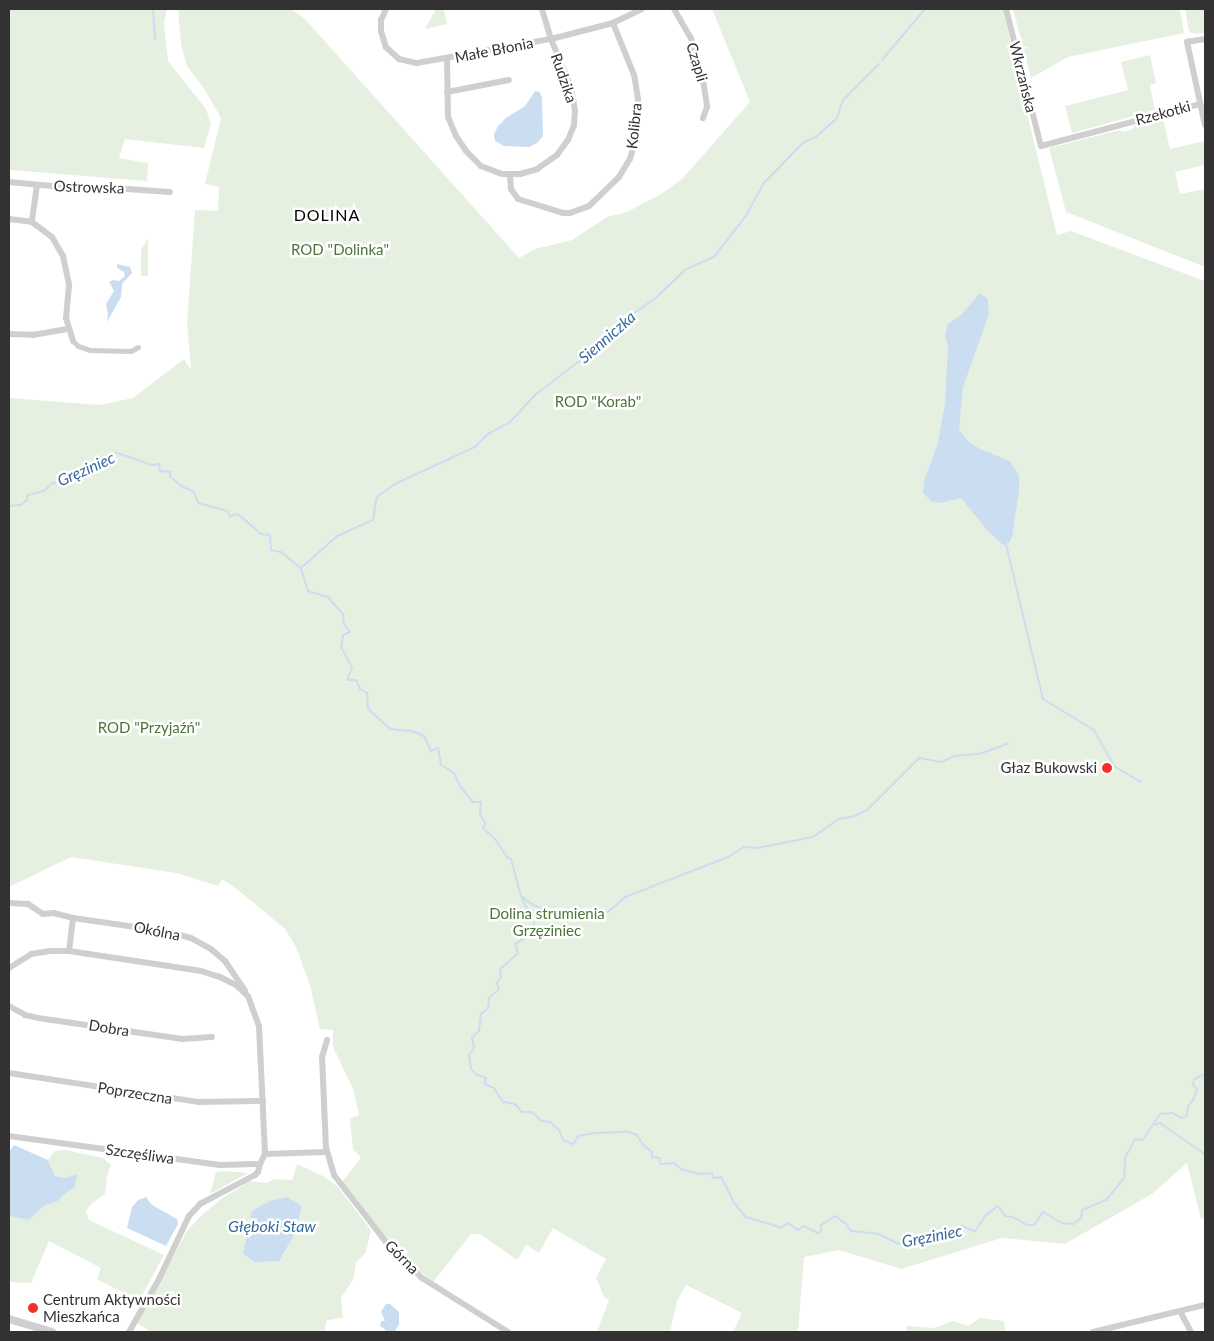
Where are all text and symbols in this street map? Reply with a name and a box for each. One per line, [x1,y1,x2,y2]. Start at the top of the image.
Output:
street label: Małe Błonia [453,34,535,66]
street label: Czapli [683,40,711,84]
street label: Wkrzańska [1005,40,1041,114]
street label: Rudzika [547,51,581,105]
street label: Rzekotki [1134,97,1192,129]
street label: Kolibra [623,102,645,150]
street label: Ostrowska [53,177,125,197]
district label: DOLINA [293,205,361,225]
park label: ROD "Dolinka" [291,241,389,259]
water label: Sienniczka [574,307,640,367]
park label: ROD "Korab" [555,393,641,411]
water label: Gręziniec [54,448,118,490]
park label: ROD "Przyjaźń" [98,719,200,737]
place label: Głaz Bukowski [1000,759,1097,777]
marker: Głaz Bukowski [1101,762,1113,774]
park label: Dolina strumienia Grzęziniec [489,904,605,939]
street label: Okólna [132,918,182,944]
street label: Dobra [87,1016,131,1040]
street label: Poprzeczna [96,1078,174,1108]
street label: Szczęśliwa [105,1140,175,1168]
water label: Głęboki Staw [228,1216,316,1236]
water label: Gręziniec [900,1221,964,1251]
street label: Górna [381,1236,423,1278]
place label: Centrum Aktywności Mieszkańca [43,1290,181,1325]
marker: Centrum Aktywności Mieszkańca [27,1302,39,1314]

